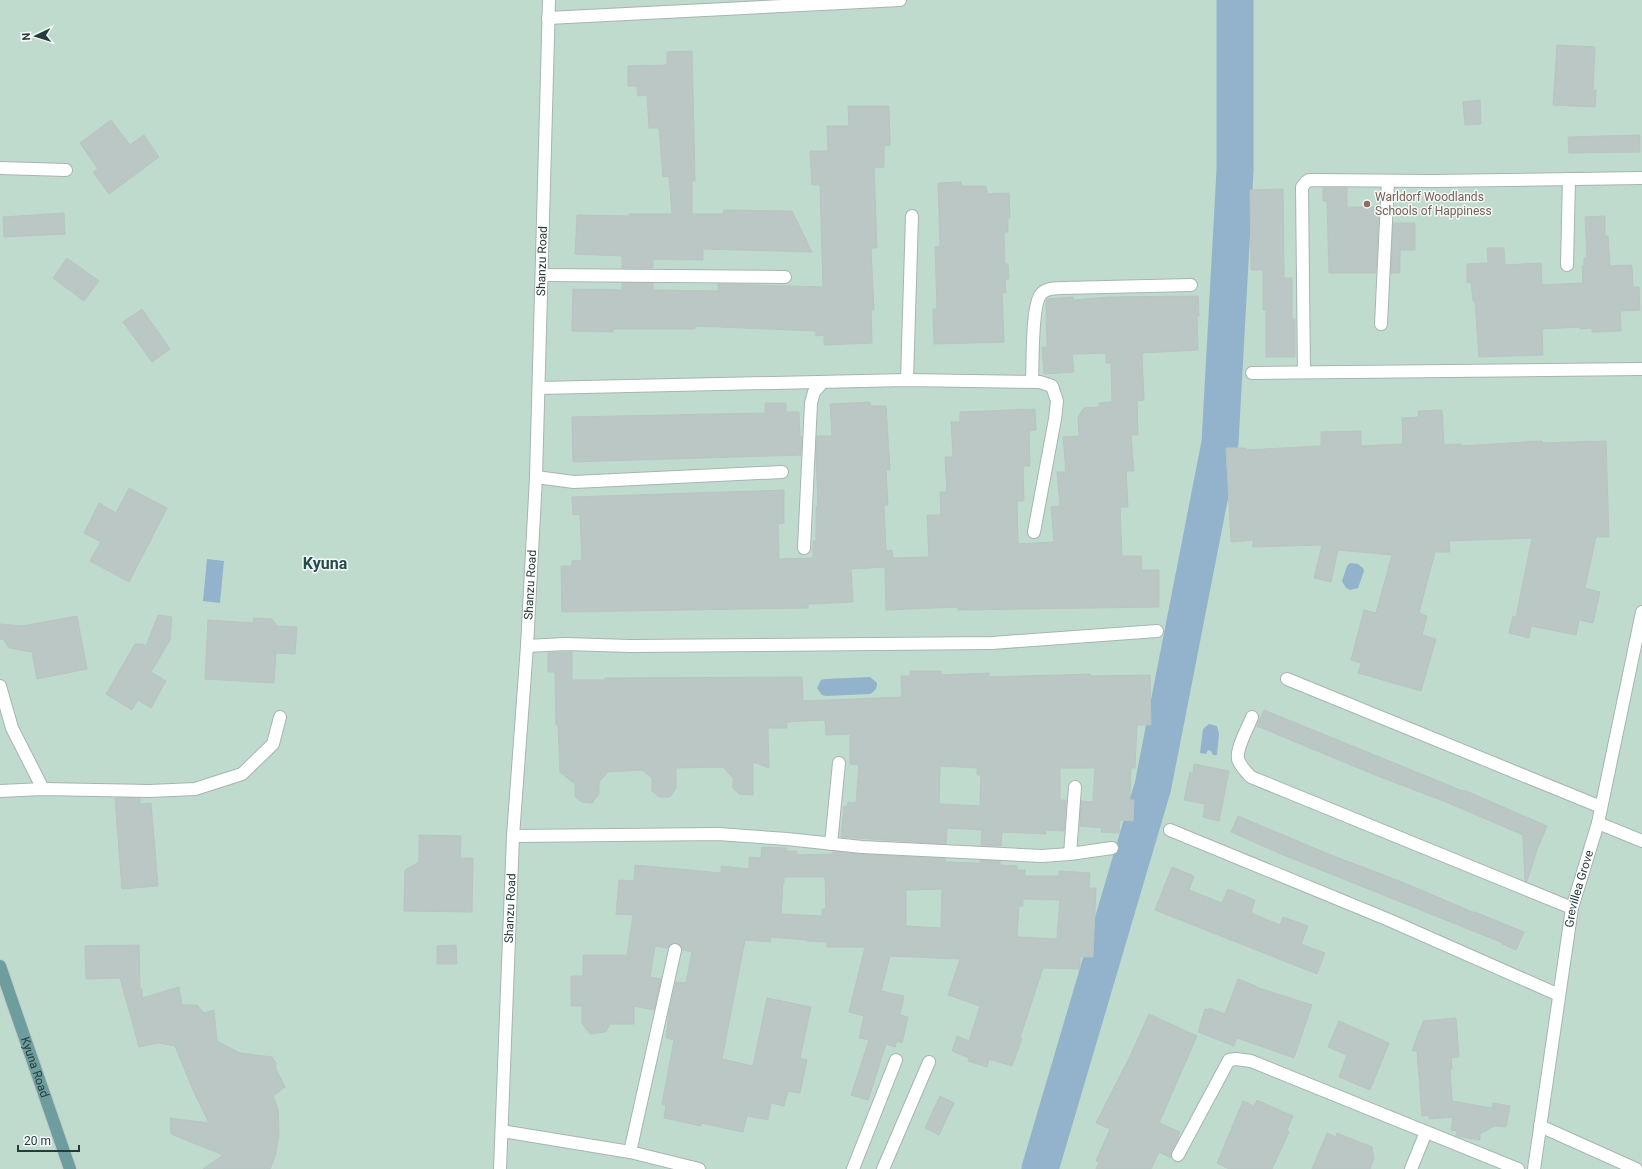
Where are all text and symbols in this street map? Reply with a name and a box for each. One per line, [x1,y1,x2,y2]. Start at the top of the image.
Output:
north arrow [16,16,56,56]
text: N [20,32,33,41]
place label: Warldorf Woodlands Schools of Happiness [1375,190,1492,218]
marker: Warldorf Woodlands Schools of Happiness [1362,199,1372,209]
street label: Shanzu Road [534,226,550,296]
street label: Shanzu Road [521,550,539,620]
district label: Kyuna [303,554,348,573]
street label: Grevillea Grove [1562,848,1596,929]
street label: Shanzu Road [502,873,519,943]
street label: Kyuna Road [18,1035,52,1099]
scale bar [18,1127,79,1153]
text: 20 m [24,1134,51,1148]

